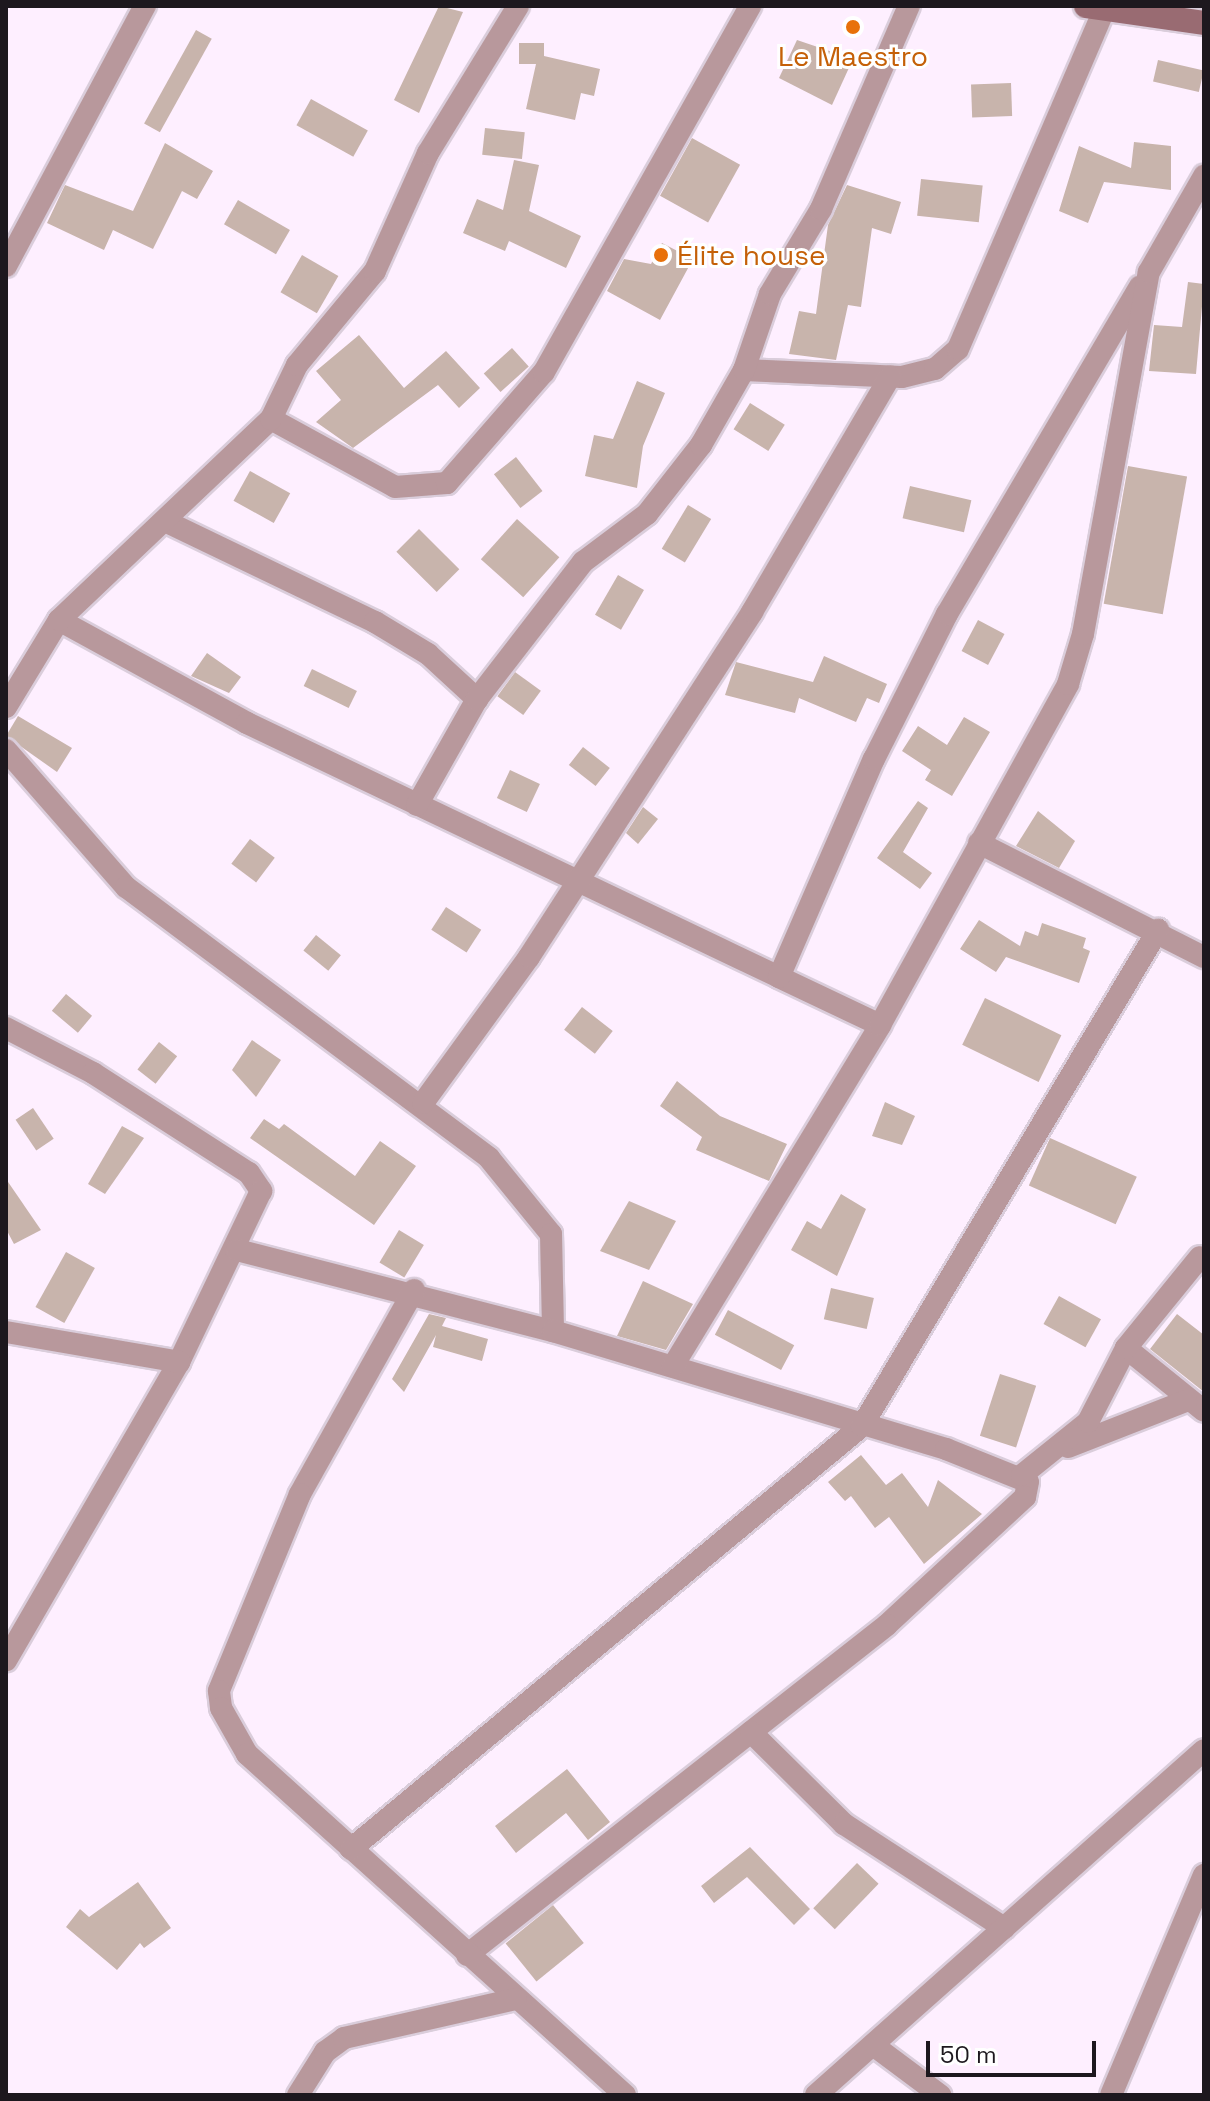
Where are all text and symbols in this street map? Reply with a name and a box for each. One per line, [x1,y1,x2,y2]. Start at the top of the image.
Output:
marker: Le Maestro [844,18,862,36]
place label: Le Maestro [778,39,928,73]
place label: Élite house [677,238,826,272]
marker: Élite house [652,246,670,264]
scale bar [930,2025,1100,2075]
text: 50 m [940,2039,997,2070]

